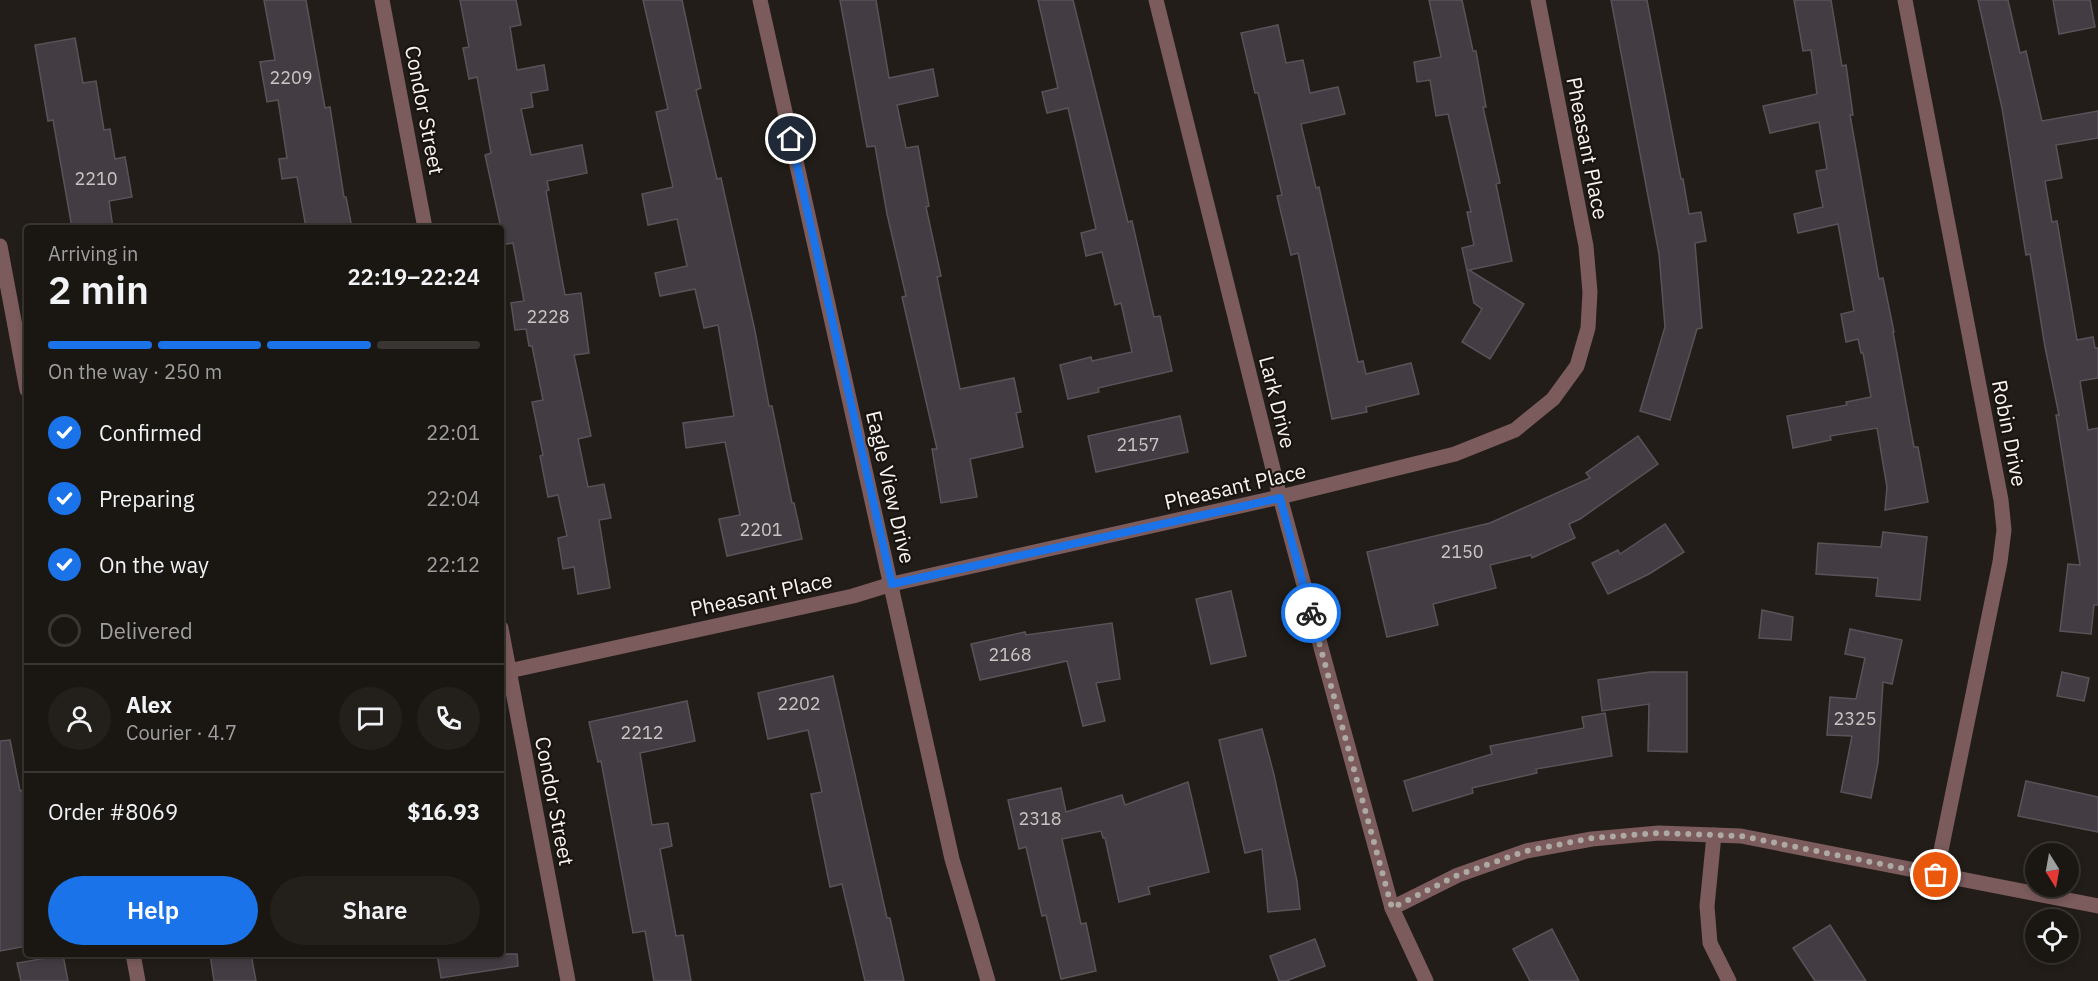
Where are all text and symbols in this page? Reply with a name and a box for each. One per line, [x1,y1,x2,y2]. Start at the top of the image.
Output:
street label: Condor Street [399,43,451,177]
house number: 2209 [269,66,313,89]
street label: Pheasant Place [1560,74,1616,222]
pin [765,113,816,164]
icon: home [774,122,807,155]
house number: 2210 [74,167,118,190]
text: Arriving in [48,240,138,267]
text: 22:19–22:24 [347,262,480,291]
text: 2 min [48,264,149,315]
house number: 2228 [526,305,570,328]
street label: Lark Drive [1253,353,1303,451]
text: On the way · 250 m [48,358,222,385]
street label: Robin Drive [1986,377,2034,489]
street label: Eagle View Drive [860,408,922,566]
icon: check [48,416,81,449]
text: Confirmed [99,418,202,447]
text: 22:01 [426,419,480,446]
house number: 2157 [1116,433,1160,456]
street label: Pheasant Place [1161,456,1309,516]
icon: check [48,482,81,515]
text: Preparing [99,484,194,513]
text: 22:04 [426,485,480,512]
house number: 2201 [739,518,783,541]
house number: 2150 [1440,540,1484,563]
icon: check [48,548,81,581]
text: On the way [99,550,209,579]
text: 22:12 [426,551,480,578]
street label: Pheasant Place [687,565,835,623]
courier [1281,583,1341,643]
icon: bike [1295,597,1328,630]
text: Delivered [99,616,193,645]
house number: 2168 [988,643,1032,666]
button: person [48,687,111,750]
button: chat [339,687,402,750]
button: phone [417,687,480,750]
text: Alex [126,690,172,719]
house number: 2202 [777,692,821,715]
house number: 2325 [1833,707,1877,730]
text: Courier · 4.7 [126,719,237,746]
house number: 2212 [620,721,664,744]
street label: Condor Street [529,734,581,868]
text: Order #8069 [48,797,178,826]
text: $16.93 [407,797,480,826]
house number: 2318 [1018,807,1062,830]
north arrow [2025,843,2079,897]
map controls [2025,843,2079,963]
pin [1910,849,1961,900]
icon: bag [1919,858,1952,891]
button: Help [48,876,258,945]
button: Share [270,876,480,945]
button: locate [2025,909,2079,963]

